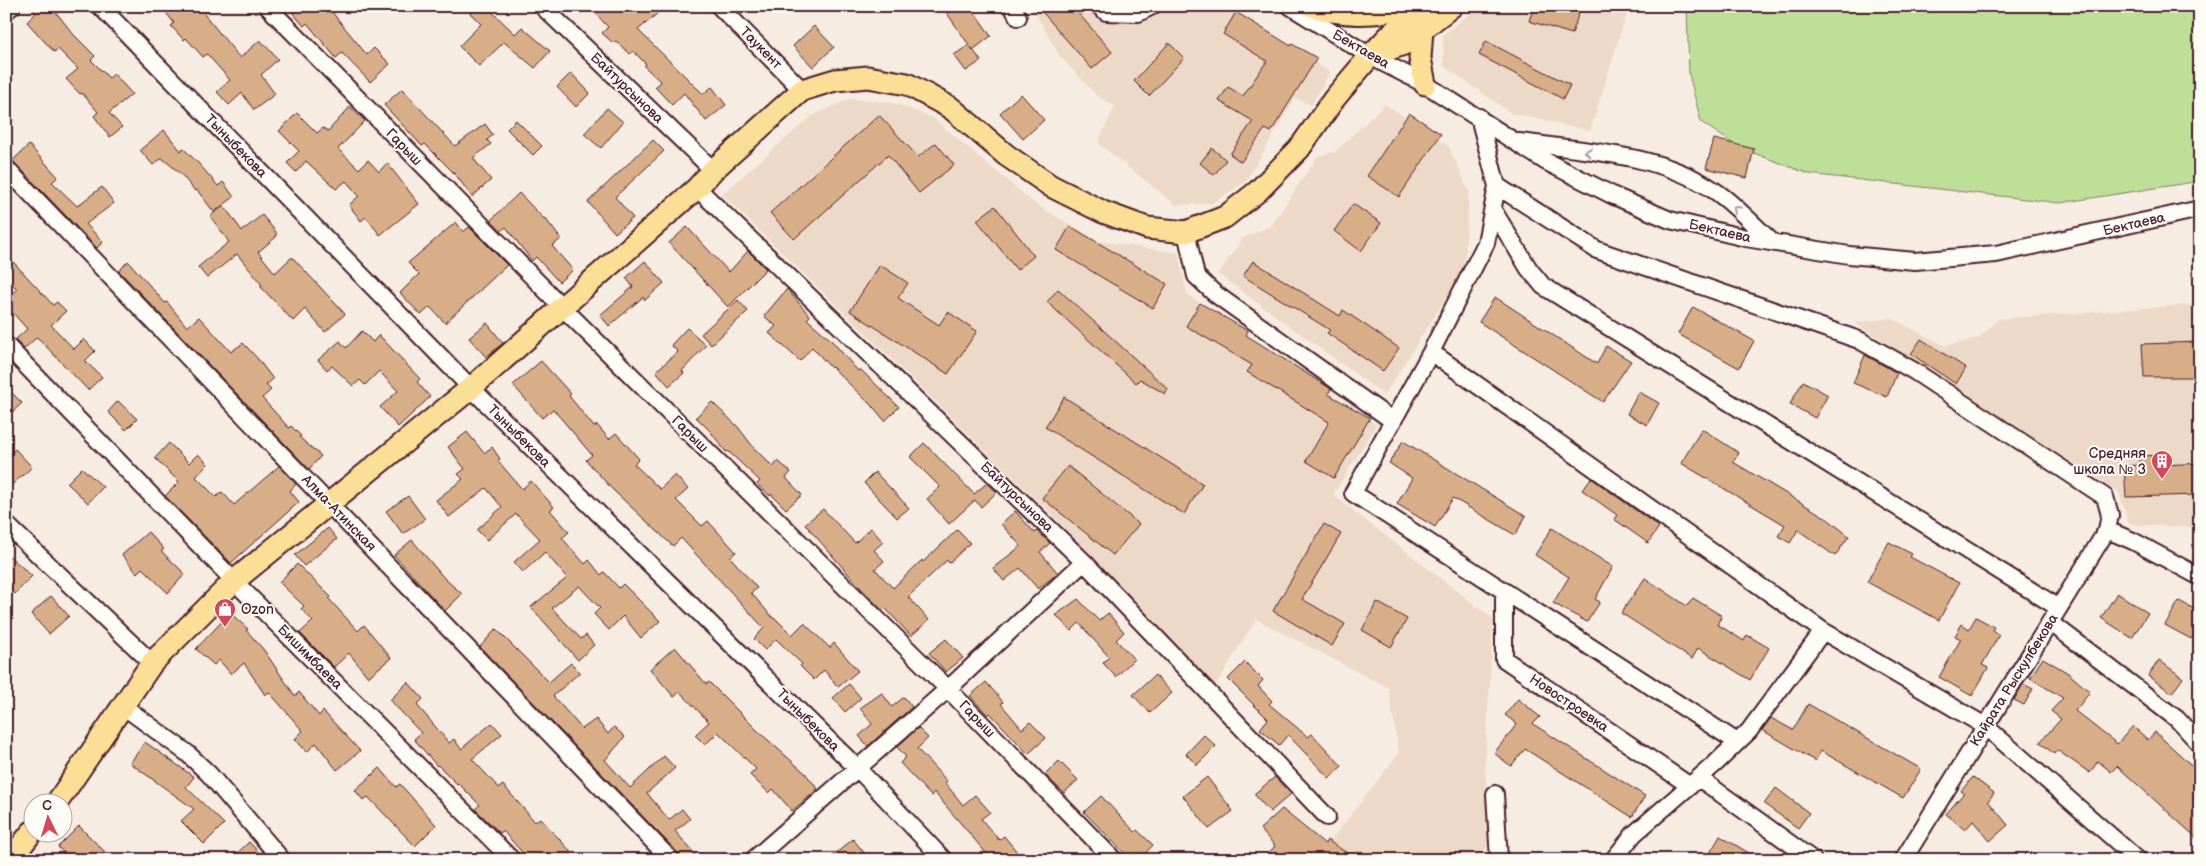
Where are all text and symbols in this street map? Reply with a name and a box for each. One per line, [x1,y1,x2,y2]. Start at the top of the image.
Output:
street label: Таукент [736,23,786,73]
street label: Бектаева [1330,26,1393,72]
street label: Байтурсынова [587,49,667,127]
street label: Тыныбекова [201,111,271,182]
street label: Гарыш [382,125,426,169]
one-way arrow [1583,147,1592,157]
one-way arrow [1732,206,1741,215]
street label: Бектаева [2101,208,2167,239]
street label: Бектаева [1687,216,1753,247]
street label: Тыныбекова [484,401,554,471]
street label: Гарыш [668,412,712,456]
place label: Средняя школа № 3 [2073,445,2146,478]
building icon: Средняя школа № 3 [2150,449,2174,480]
street label: Байтурсынова [977,458,1057,536]
street label: Алма-Атинская [297,470,380,555]
shop icon: Ozon [213,597,237,628]
place label: Ozon [241,601,274,618]
street label: Кайрата Рыскулбекова [1966,610,2062,749]
street label: Бишимбаева [274,621,346,693]
street label: Новостроевка [1526,670,1612,736]
street label: Тыныбекова [773,685,843,755]
street label: Гарыш [955,697,999,741]
north arrow [22,794,72,844]
text: С [41,797,53,814]

